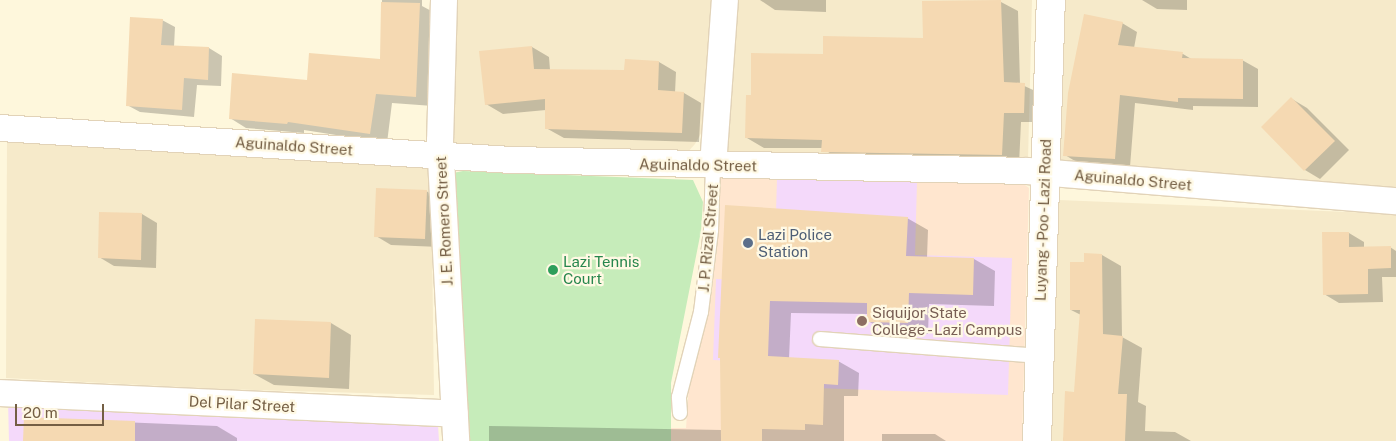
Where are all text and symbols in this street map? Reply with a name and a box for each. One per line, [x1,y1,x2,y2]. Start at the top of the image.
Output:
street label: Aguinaldo Street [234,133,354,159]
street label: Luyang - Poo - Lazi Road [1031,134,1055,306]
street label: Aguinaldo Street [639,155,757,175]
street label: J. E. Romero Street [432,156,456,286]
street label: Aguinaldo Street [1073,166,1193,194]
street label: J. P. Rizal Street [694,183,722,293]
place label: Lazi Police Station [758,225,832,260]
marker: Lazi Police Station [742,237,754,249]
place label: Lazi Tennis Court [563,252,639,287]
marker: Lazi Tennis Court [547,264,559,276]
place label: Siquijor State College - Lazi Campus [872,303,1026,338]
marker: Siquijor State College - Lazi Campus [856,315,868,327]
street label: Del Pilar Street [188,392,296,416]
scale bar [18,394,106,426]
text: 20 m [23,404,58,421]

